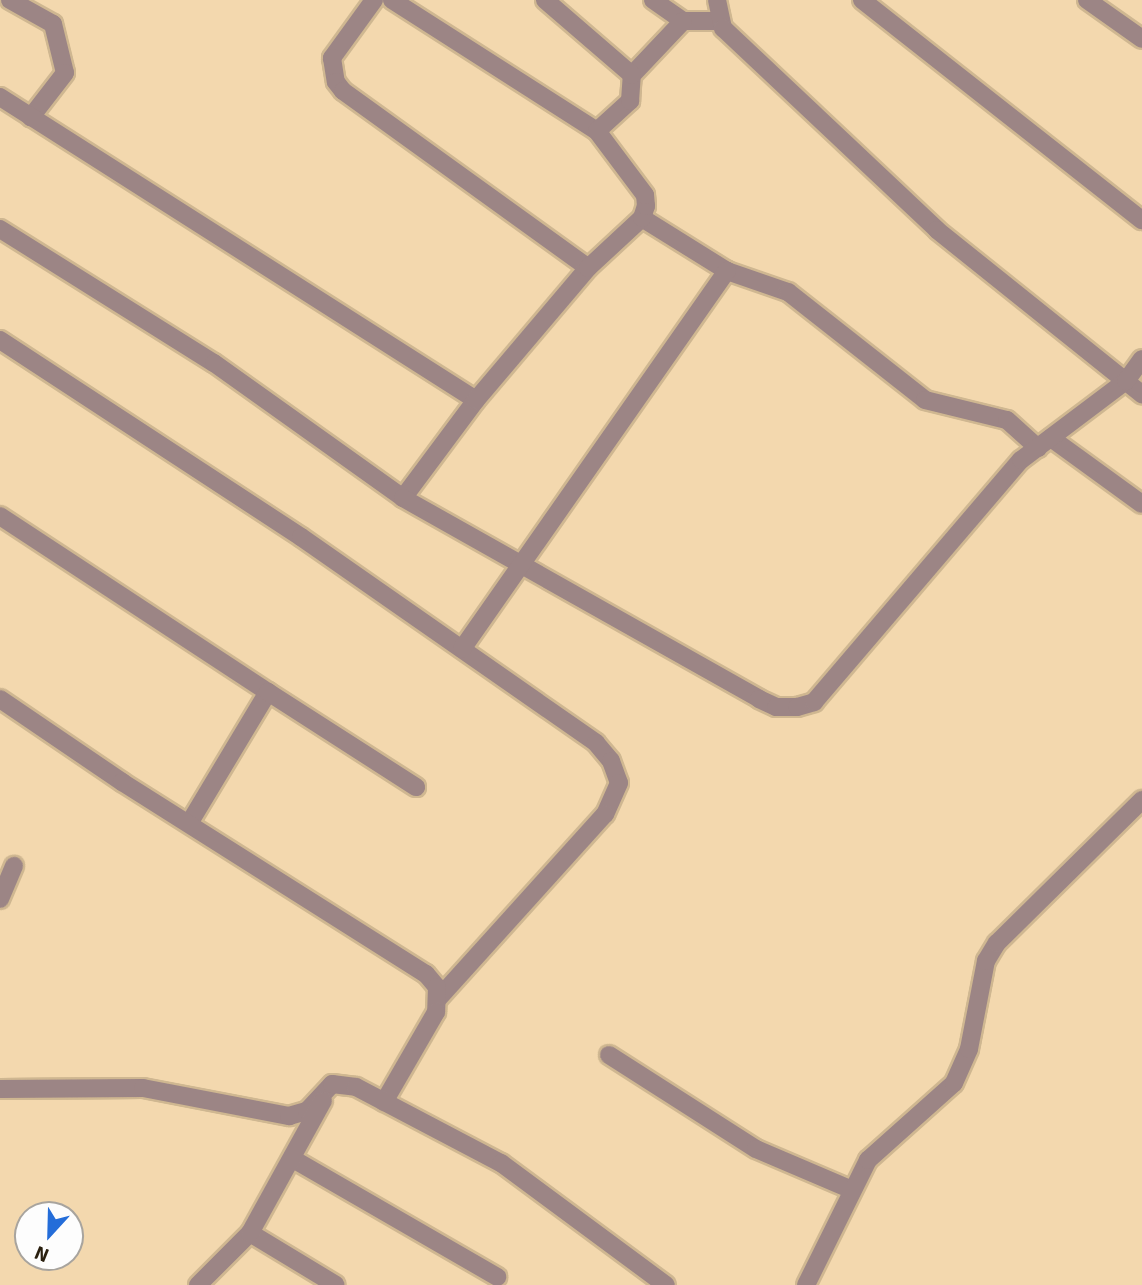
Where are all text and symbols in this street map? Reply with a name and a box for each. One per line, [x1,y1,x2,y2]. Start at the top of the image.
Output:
north arrow [14,1201,84,1271]
text: N [31,1240,53,1267]

